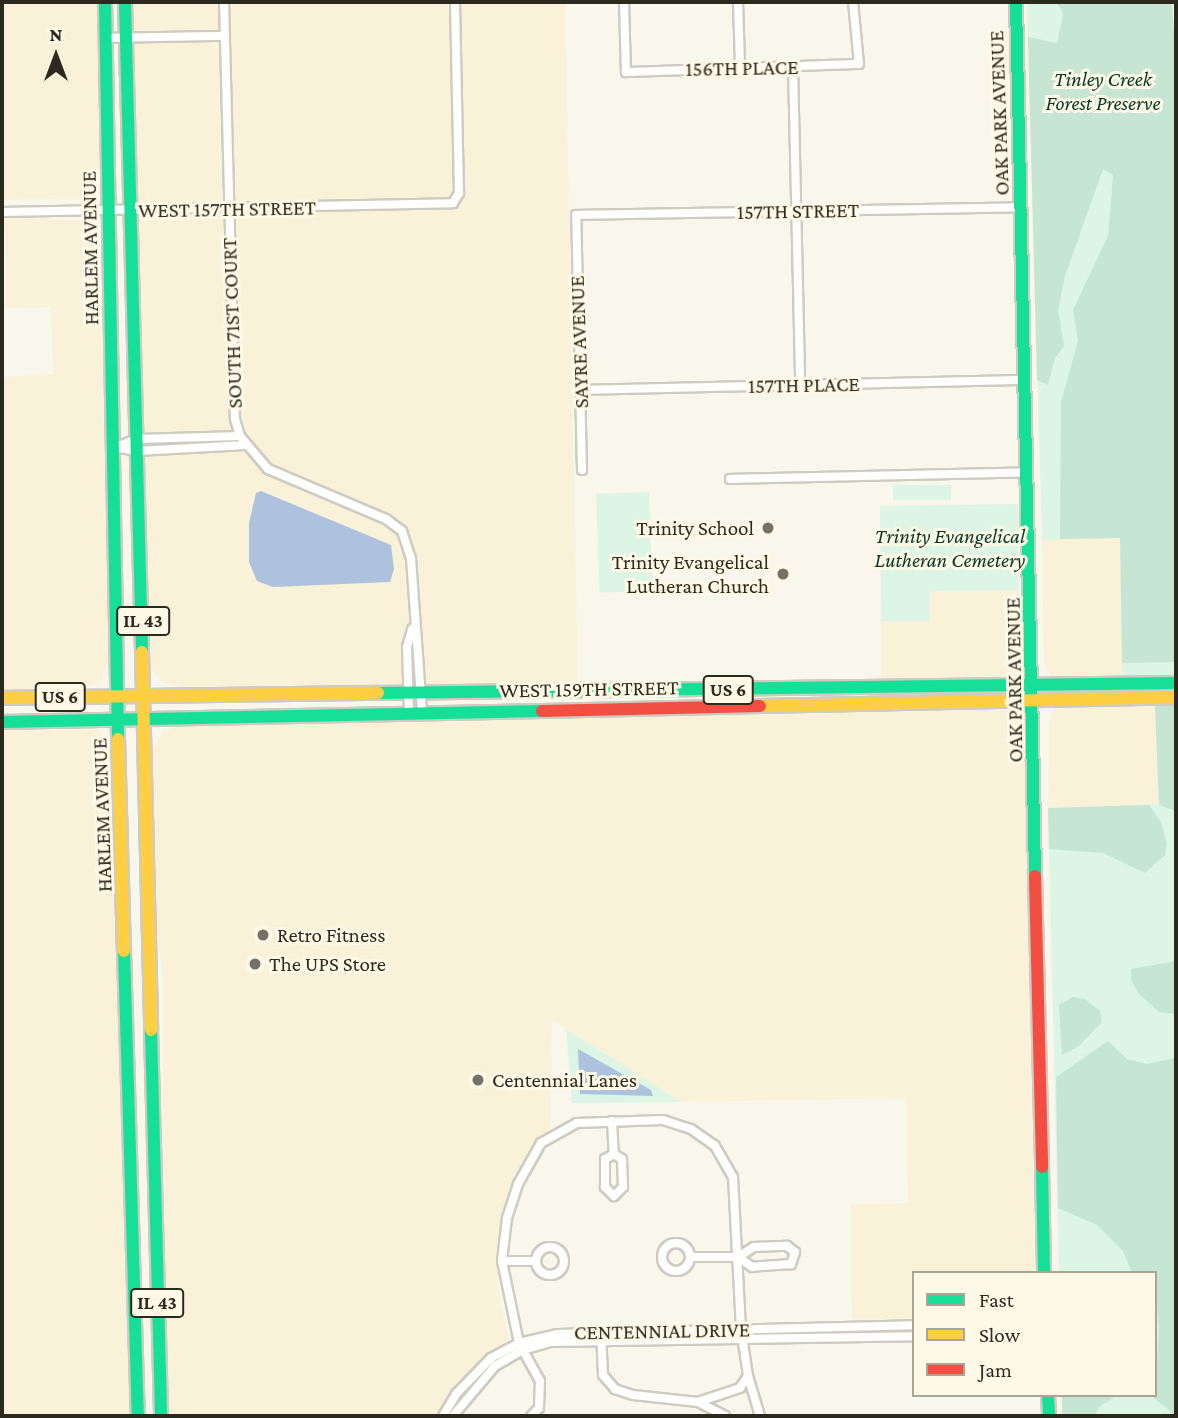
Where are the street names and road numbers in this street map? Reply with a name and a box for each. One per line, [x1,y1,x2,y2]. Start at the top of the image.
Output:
street label: OAK PARK AVENUE [984,30,1014,196]
street label: 156TH PLACE [685,54,799,82]
street label: HARLEM AVENUE [76,171,104,325]
street label: WEST 157TH STREET [138,195,316,223]
street label: 157TH STREET [737,197,859,225]
street label: SOUTH 71ST COURT [216,237,248,409]
street label: SAYRE AVENUE [564,275,594,409]
street label: 157TH PLACE [748,371,860,399]
street label: OAK PARK AVENUE [1000,597,1028,763]
road number: IL 43 [115,606,171,636]
road number: US 6 [702,674,754,706]
street label: WEST 159TH STREET [499,675,679,703]
road number: US 6 [34,682,86,712]
street label: HARLEM AVENUE [87,737,117,893]
road number: IL 43 [129,1288,185,1318]
street label: CENTENNIAL DRIVE [574,1317,750,1345]

